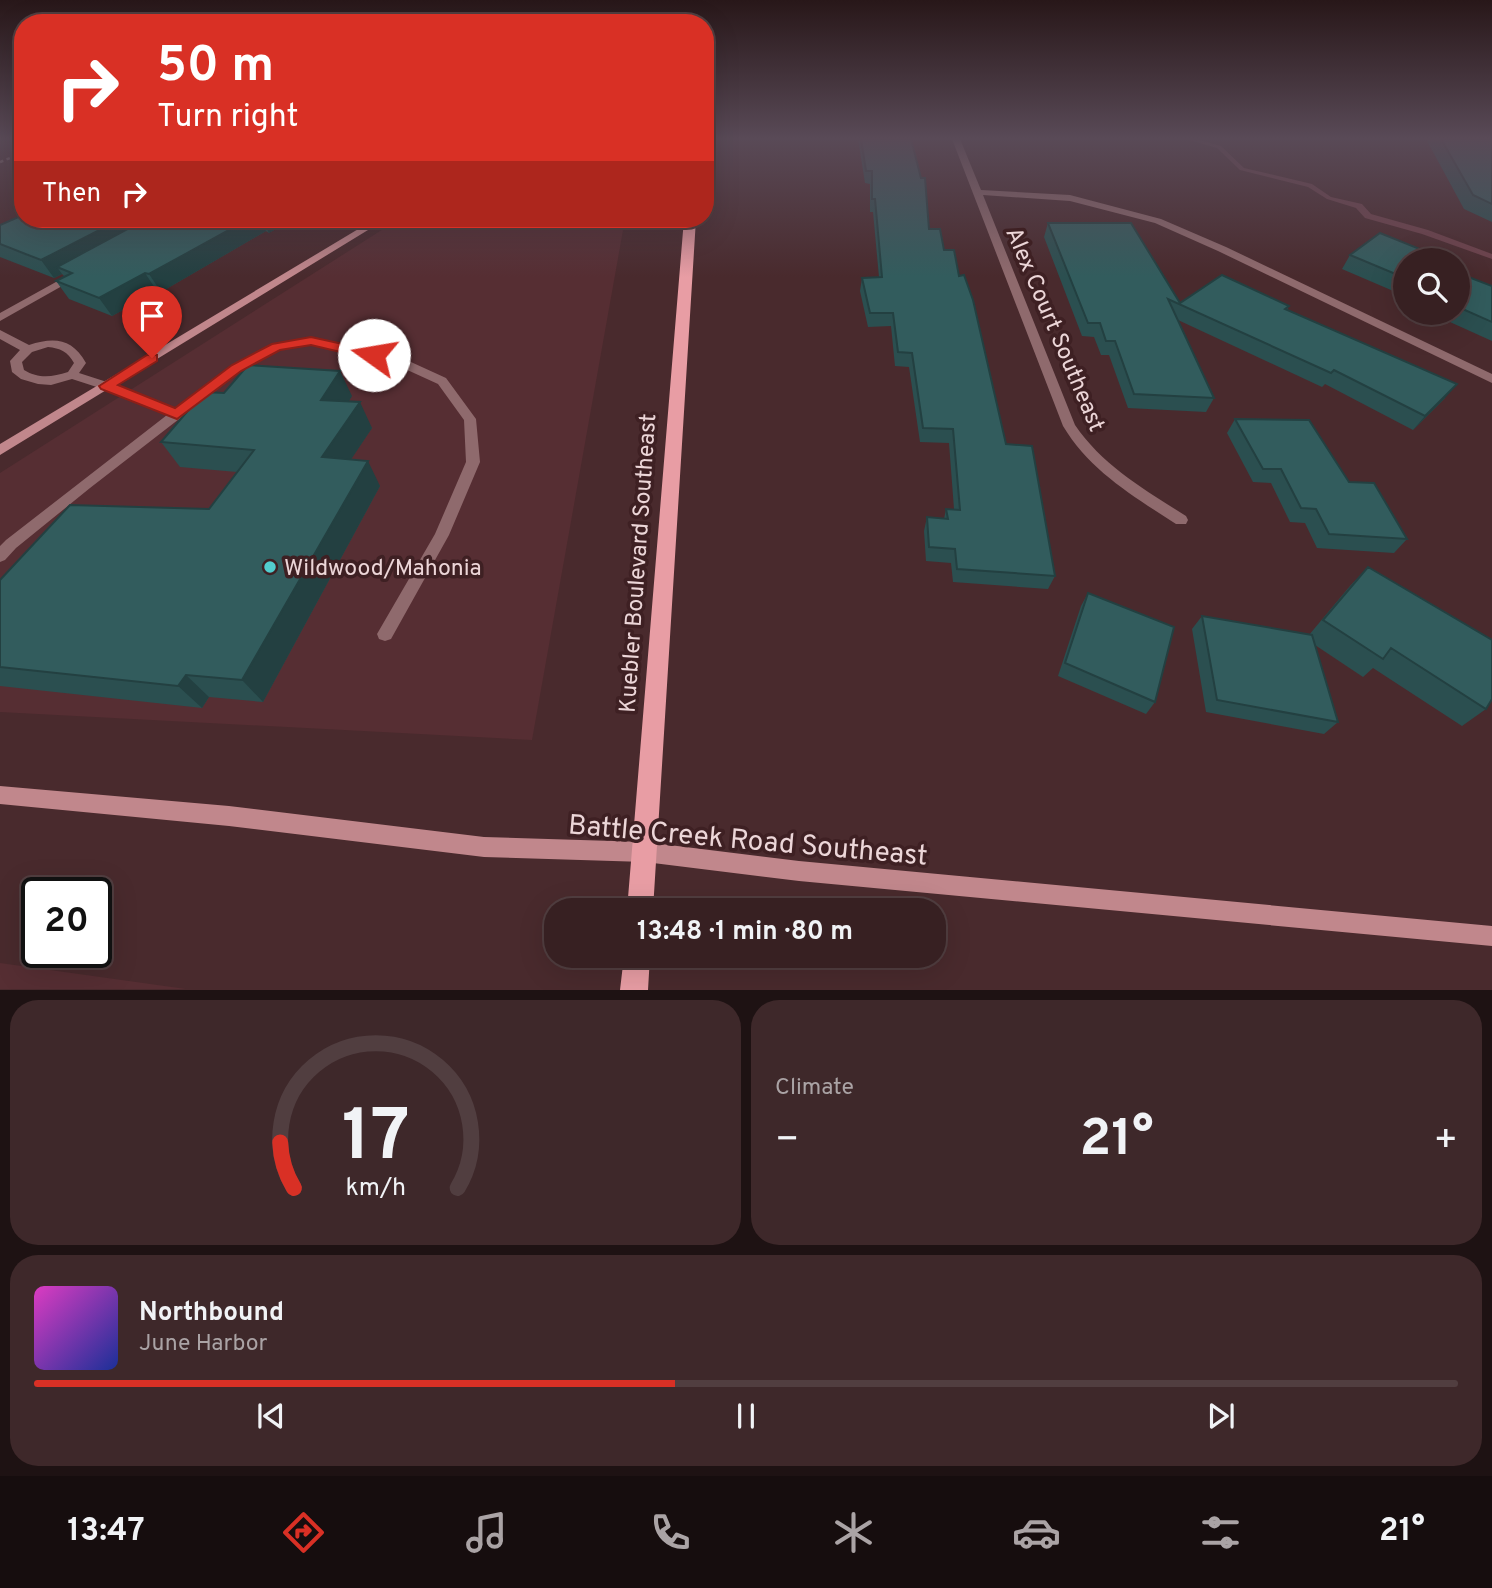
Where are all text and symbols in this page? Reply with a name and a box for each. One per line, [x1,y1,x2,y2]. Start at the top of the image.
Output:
text: 50 m [157,37,274,99]
icon: right [42,42,133,133]
text: Turn right [157,98,299,138]
icon: right [115,175,153,213]
text: Then [42,178,101,211]
street label: Alex Court Southeast [998,223,1110,437]
map controls [1393,248,1470,325]
button: search [1393,248,1470,325]
pin [122,286,182,358]
icon: arrive [133,297,171,335]
position arrow [337,318,411,392]
street label: Kuebler Boulevard Southeast [615,413,664,714]
place label: Wildwood/Mahonia [284,555,482,584]
marker: Wildwood/Mahonia [262,559,278,575]
street label: Battle Creek Road Southeast [566,808,929,876]
speed limit sign: 20 [21,877,112,968]
text: 13:48 · 1 min · 80 m [637,916,853,949]
text: Climate [775,1074,854,1103]
text: 17 [341,1095,410,1187]
text: 21° [1079,1108,1154,1174]
text: − [775,1117,800,1166]
text: + [1433,1117,1458,1166]
text: km/h [345,1173,406,1205]
text: Northbound [139,1297,284,1330]
text: June Harbor [139,1330,267,1359]
icon: previous [252,1397,290,1435]
icon: pause [727,1397,765,1435]
icon: next [1202,1397,1240,1435]
icon: directions [279,1508,328,1557]
icon: music [462,1508,511,1557]
icon: phone [646,1508,695,1557]
icon: climate [829,1508,878,1557]
icon: car [1012,1508,1061,1557]
icon: filters [1196,1508,1245,1557]
text: 13:47 [67,1512,145,1552]
text: 21° [1379,1512,1425,1552]

